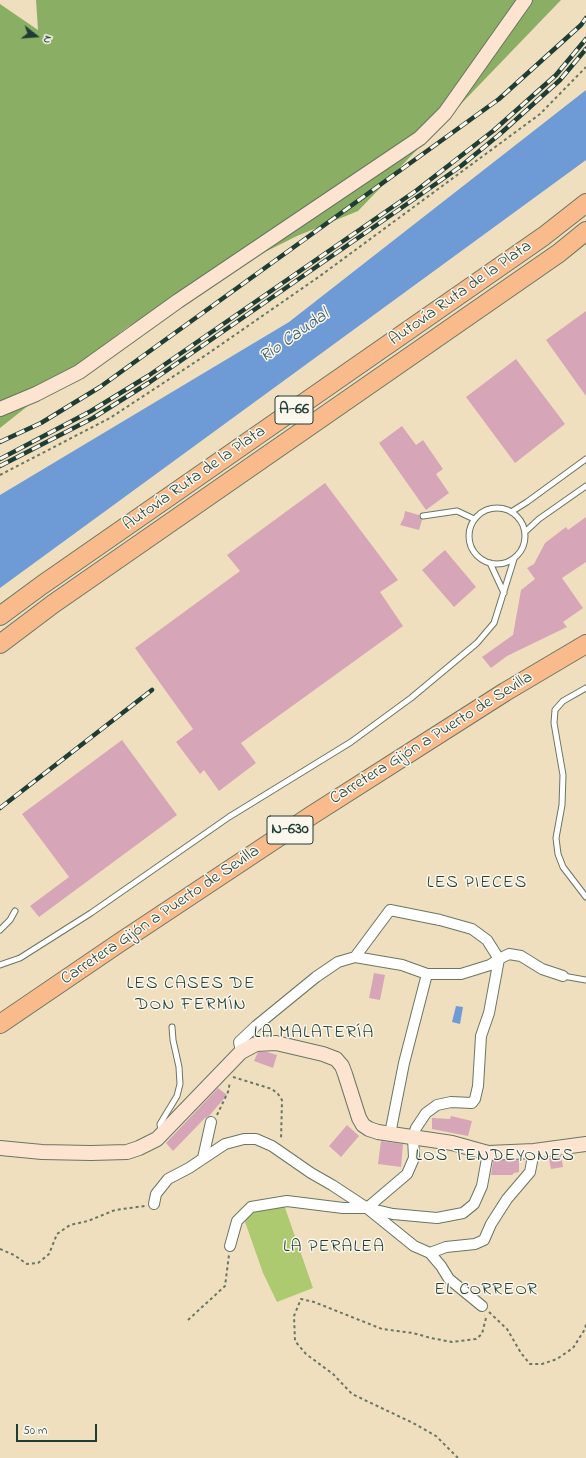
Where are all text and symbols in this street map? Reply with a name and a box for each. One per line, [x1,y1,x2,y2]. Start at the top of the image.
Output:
north arrow [16,16,56,56]
text: N [39,34,56,45]
street label: Autovía Ruta de la Plata [386,237,536,351]
water label: Río Caudal [256,305,334,369]
road number: A-66 [275,396,313,424]
street label: Autovía Ruta de la Plata [120,422,270,536]
street label: Carretera Gijón a Puerto de Sevilla [327,668,537,810]
road number: N-630 [267,816,313,844]
street label: Carretera Gijón a Puerto de Sevilla [58,842,264,990]
district label: LES PIECES [427,873,527,895]
district label: LES CASES DE DON FERMÍN [126,974,256,1016]
district label: LA MALATERÍA [254,1023,374,1045]
district label: LOS TENDEYONES [415,1146,575,1168]
district label: LA PERALEA [283,1237,385,1259]
district label: EL CORREOR [434,1280,538,1302]
scale bar [18,1416,99,1442]
text: 50 m [23,1422,47,1440]

